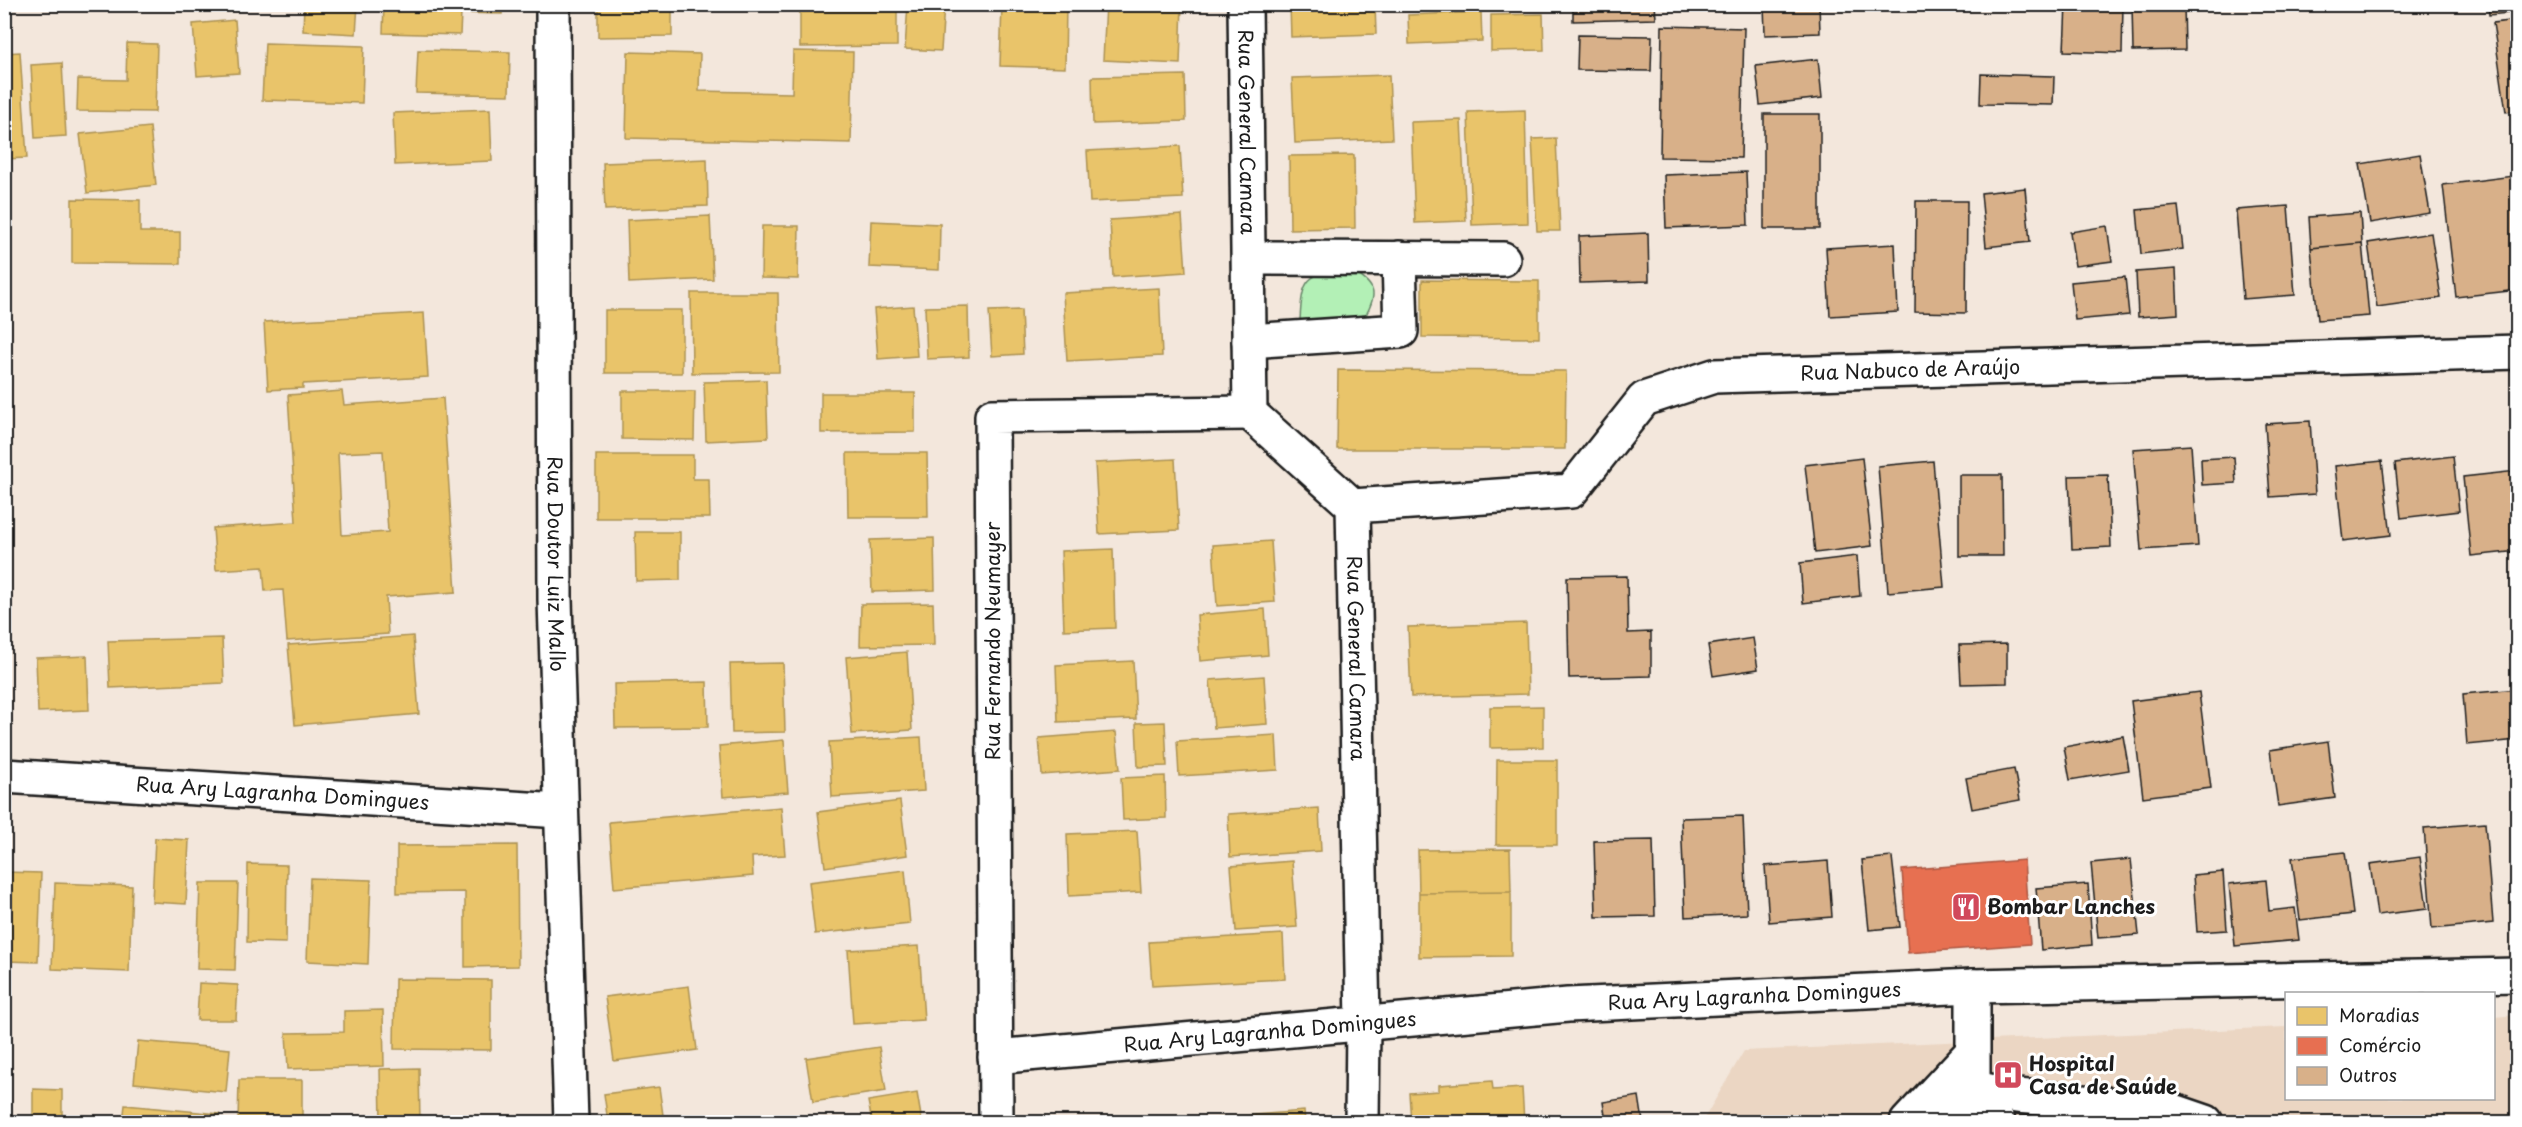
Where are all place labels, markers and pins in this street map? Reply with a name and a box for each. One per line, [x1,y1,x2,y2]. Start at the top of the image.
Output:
restaurant icon: Bombar Lanches [1950,891,1982,923]
place label: Bombar Lanches [1987,891,2156,921]
place label: Hospital Casa de Saúde [2029,1048,2177,1101]
hospital icon: Hospital Casa de Saúde [1992,1059,2024,1091]

